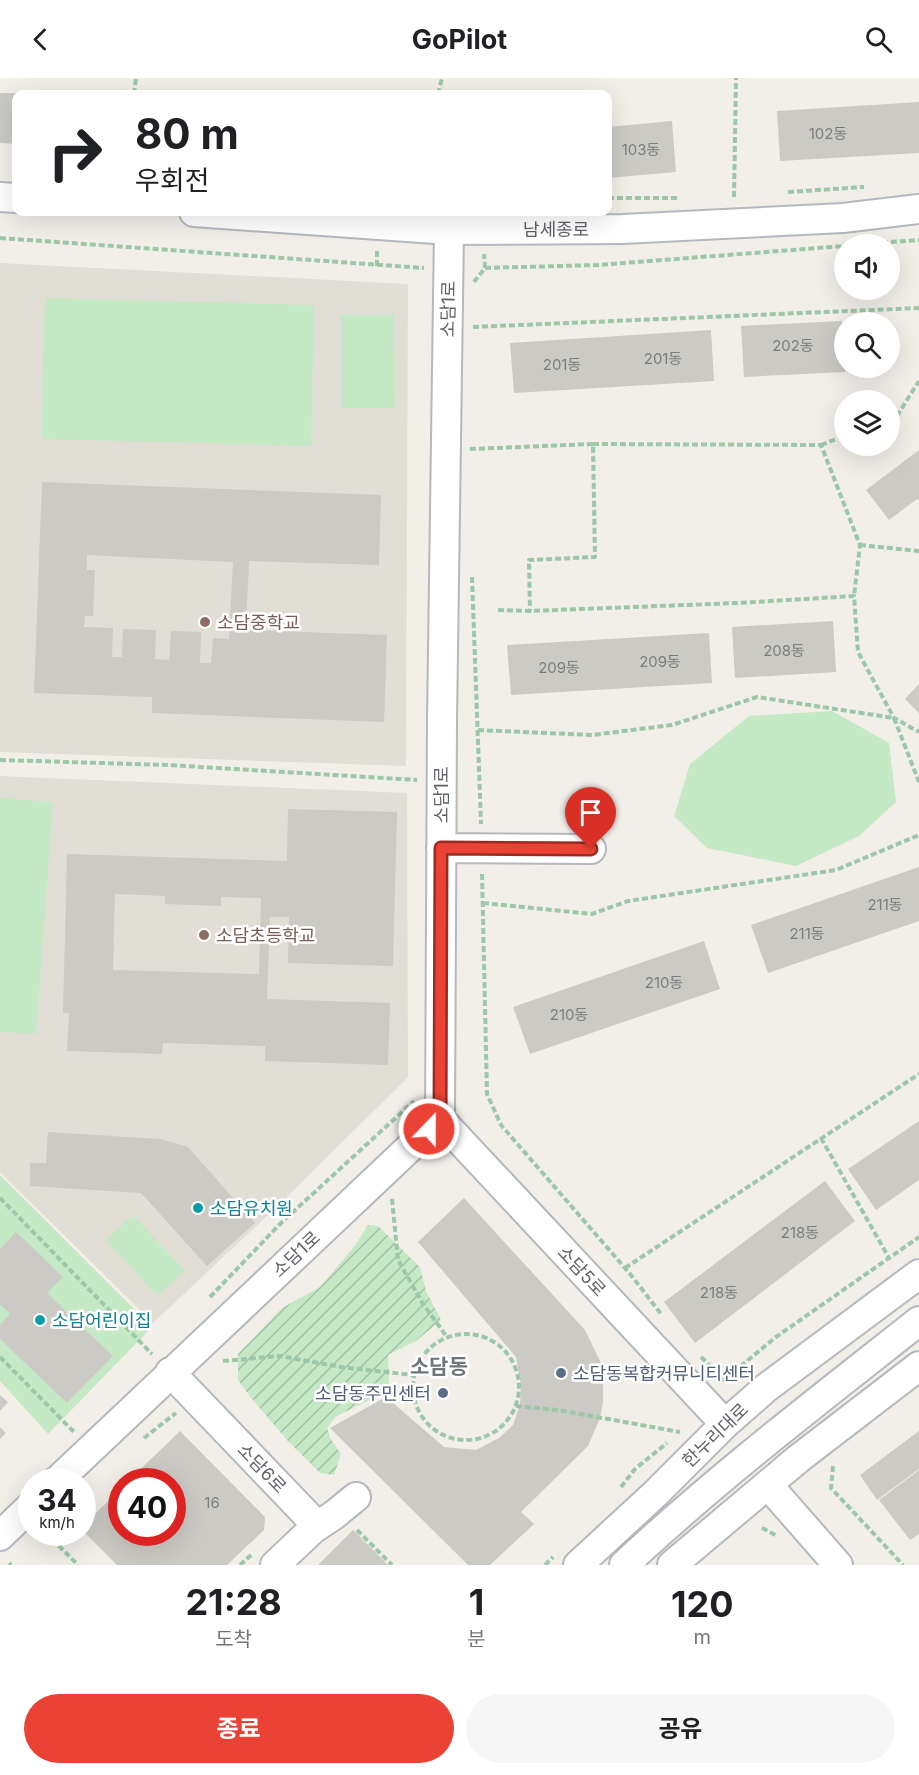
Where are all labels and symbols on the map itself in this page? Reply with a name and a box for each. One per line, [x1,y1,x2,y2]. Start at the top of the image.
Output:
house number: 102동 [809,124,847,143]
house number: 103동 [622,140,660,159]
street label: 남세종로 [523,219,589,240]
street label: 소담1로 [437,280,459,338]
house number: 202동 [772,336,814,355]
house number: 201동 [644,349,682,368]
house number: 201동 [543,355,581,374]
place label: 소담중학교 [217,612,300,633]
marker: 소담중학교 [198,615,212,629]
house number: 208동 [763,641,805,660]
house number: 209동 [639,652,681,671]
house number: 209동 [538,658,580,677]
street label: 소담1로 [431,766,452,824]
pin [565,787,616,849]
house number: 211동 [867,895,903,914]
house number: 211동 [789,924,825,943]
place label: 소담초등학교 [216,925,315,946]
marker: 소담초등학교 [197,928,211,942]
house number: 210동 [645,973,683,992]
house number: 210동 [550,1005,588,1024]
position arrow [397,1097,461,1161]
place label: 소담유치원 [210,1198,293,1219]
marker: 소담유치원 [191,1201,205,1215]
house number: 218동 [781,1223,819,1242]
street label: 소담1로 [268,1227,324,1281]
street label: 소담5로 [554,1242,610,1300]
house number: 218동 [700,1283,738,1302]
place label: 소담어린이집 [52,1310,151,1331]
marker: 소담어린이집 [33,1313,47,1327]
district label: 소담동 [410,1354,468,1379]
place label: 소담동복합커뮤니티센터 [573,1363,755,1384]
marker: 소담동복합커뮤니티센터 [554,1366,568,1380]
place label: 소담동주민센터 [315,1383,431,1404]
marker: 소담동주민센터 [436,1386,450,1400]
street label: 한누리대로 [678,1399,752,1471]
street label: 소담6로 [233,1439,291,1497]
speed limit sign: 40 [108,1468,186,1546]
house number: 16 [204,1493,220,1512]

